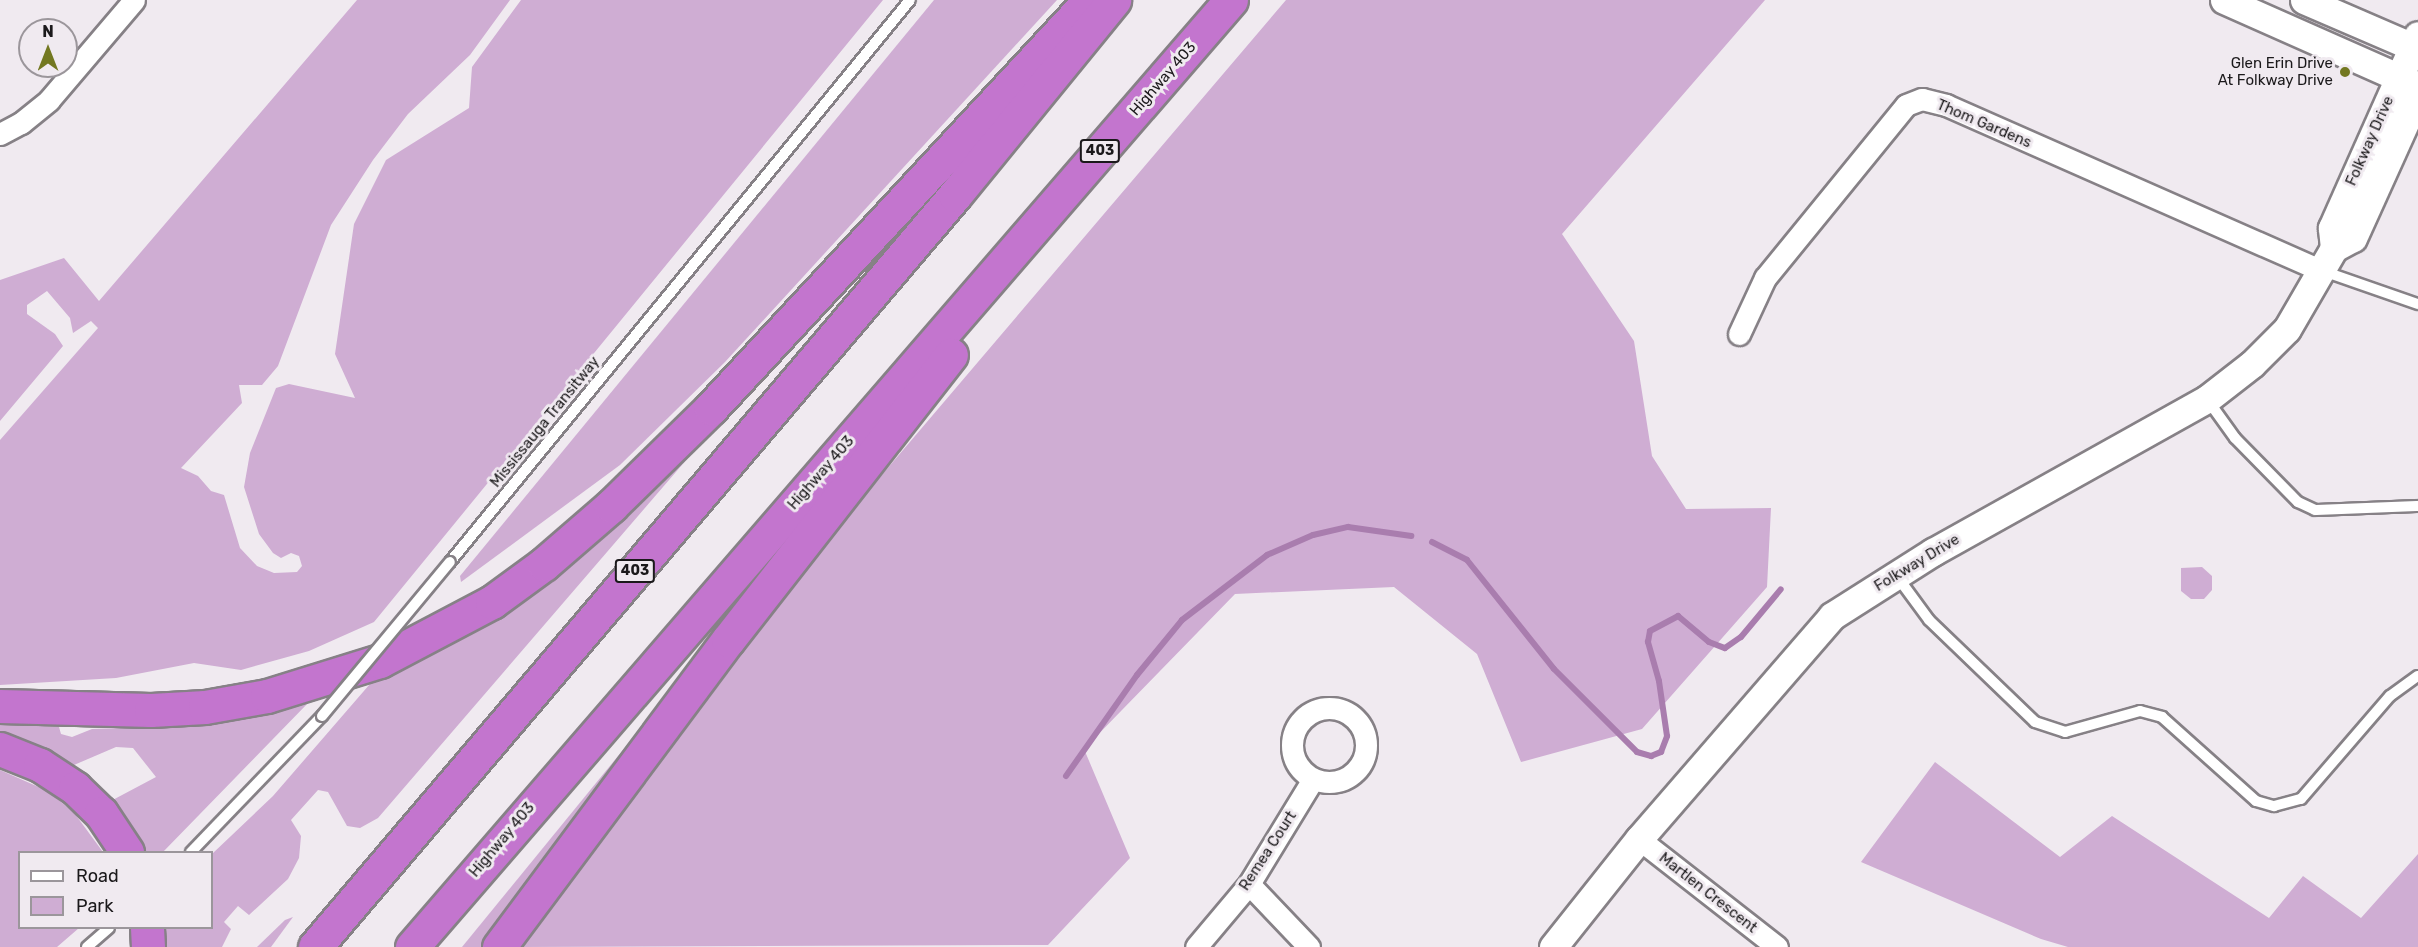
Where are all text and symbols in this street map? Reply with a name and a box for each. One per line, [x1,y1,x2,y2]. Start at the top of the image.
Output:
north arrow [18,18,78,78]
text: N [42,22,54,41]
street label: Highway 403 [1126,38,1200,120]
place label: Glen Erin Drive At Folkway Drive [2217,54,2333,89]
marker: Glen Erin Drive At Folkway Drive [2338,65,2352,79]
street label: Folkway Drive [2342,93,2398,189]
street label: Thom Gardens [1934,96,2034,152]
road number: 403 [1079,140,1121,162]
street label: Mississauga Transitway [486,353,604,491]
street label: Highway 403 [784,432,858,514]
street label: Folkway Drive [1871,530,1963,596]
road number: 403 [614,560,656,582]
street label: Highway 403 [466,799,538,881]
street label: Remea Court [1236,808,1300,894]
street label: Martlen Crescent [1655,849,1761,937]
legend [18,851,213,929]
text: Road [76,865,119,887]
text: Park [76,895,113,917]

